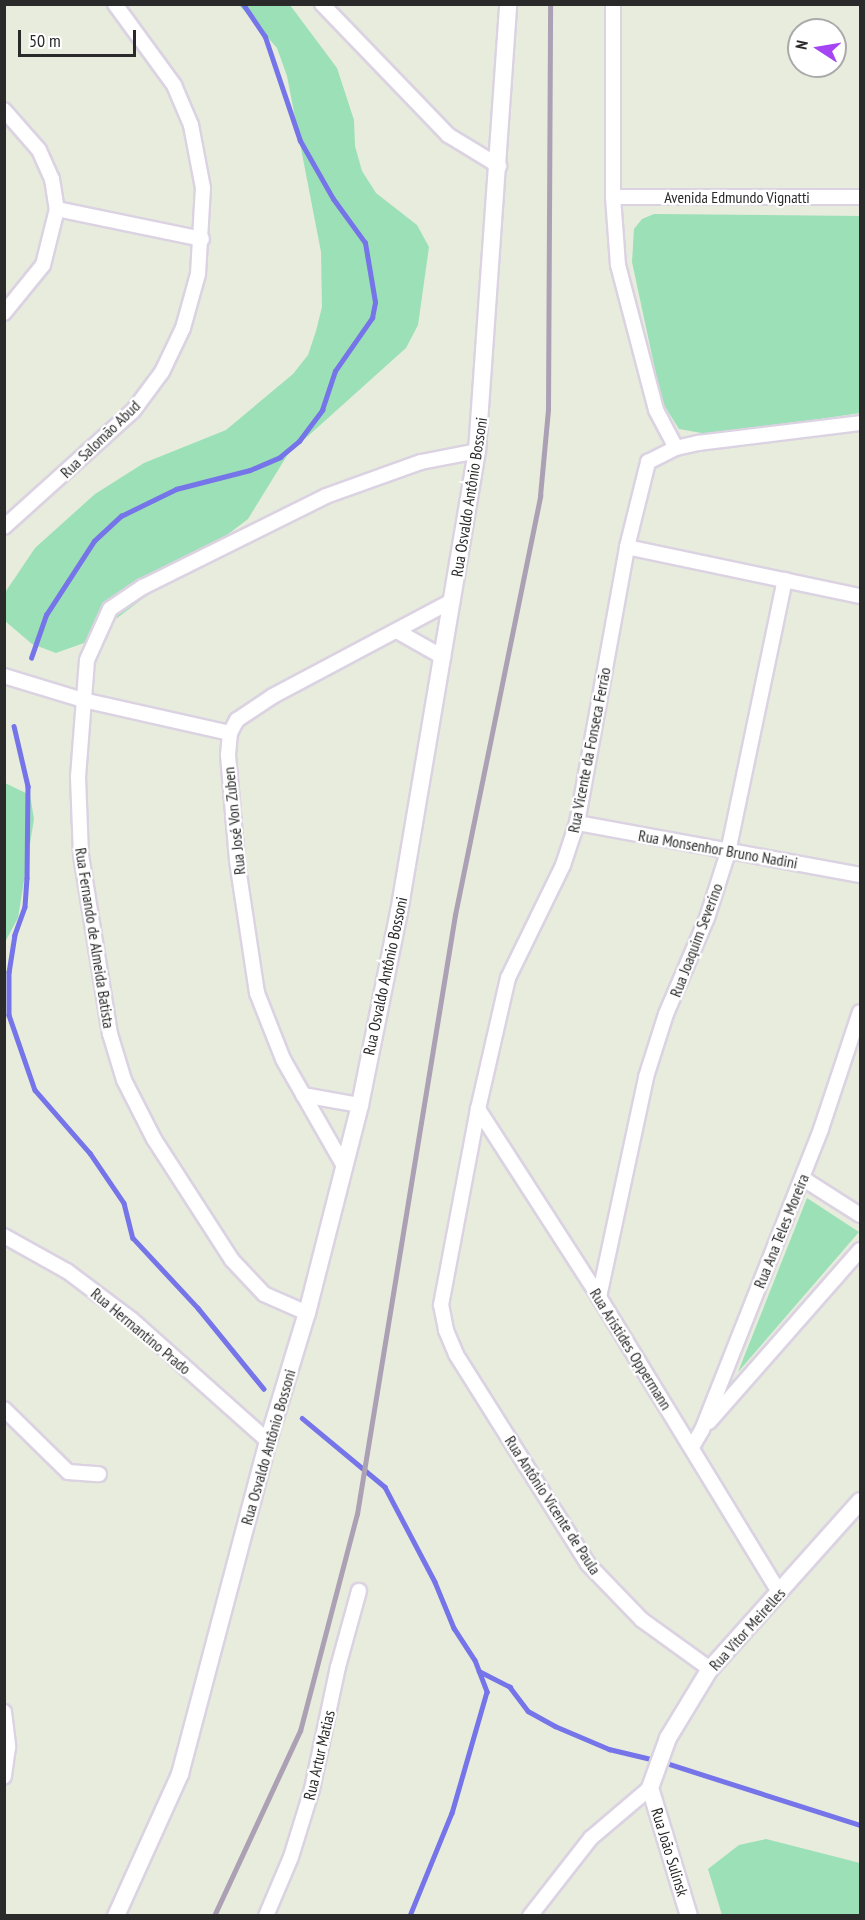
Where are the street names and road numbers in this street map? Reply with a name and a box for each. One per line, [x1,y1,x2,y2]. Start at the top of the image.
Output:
street label: Avenida Edmundo Vignatti [664,187,810,207]
street label: Rua Salomão Abud [56,396,144,482]
street label: Rua Osvaldo Antônio Bossoni [447,416,491,578]
street label: Rua Vicente da Fonseca Ferrão [563,665,615,835]
street label: Rua José Von Zuben [219,766,249,876]
street label: Rua Monsenhor Bruno Nadini [637,826,799,872]
street label: Rua Fernando de Almeida Batista [71,846,119,1030]
street label: Rua Joaquim Severino [665,880,727,1000]
street label: Rua Osvaldo Antônio Bossoni [359,895,411,1057]
street label: Rua Ana Teles Moreira [749,1171,813,1291]
street label: Rua Hermantino Prado [87,1284,195,1378]
street label: Rua Aristides Oppermann [586,1285,676,1413]
street label: Rua Osvaldo Antônio Bossoni [237,1367,299,1527]
street label: Rua Antônio Vicente de Paula [501,1432,605,1578]
street label: Rua Vitor Meirelles [705,1584,789,1674]
street label: Rua Artur Matias [299,1708,339,1802]
street label: Rua João Sulinsk [647,1805,693,1899]

